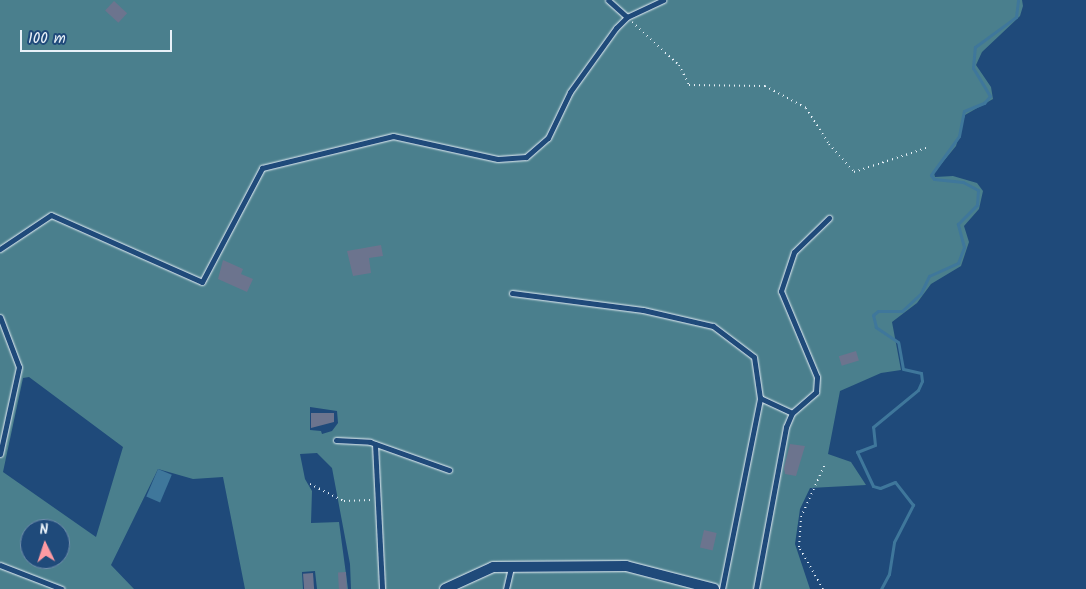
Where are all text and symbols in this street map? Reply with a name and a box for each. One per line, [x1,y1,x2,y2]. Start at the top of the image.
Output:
scale bar [22,20,175,52]
text: 100 m [28,27,66,51]
north arrow [20,519,70,569]
text: N [39,519,49,541]

